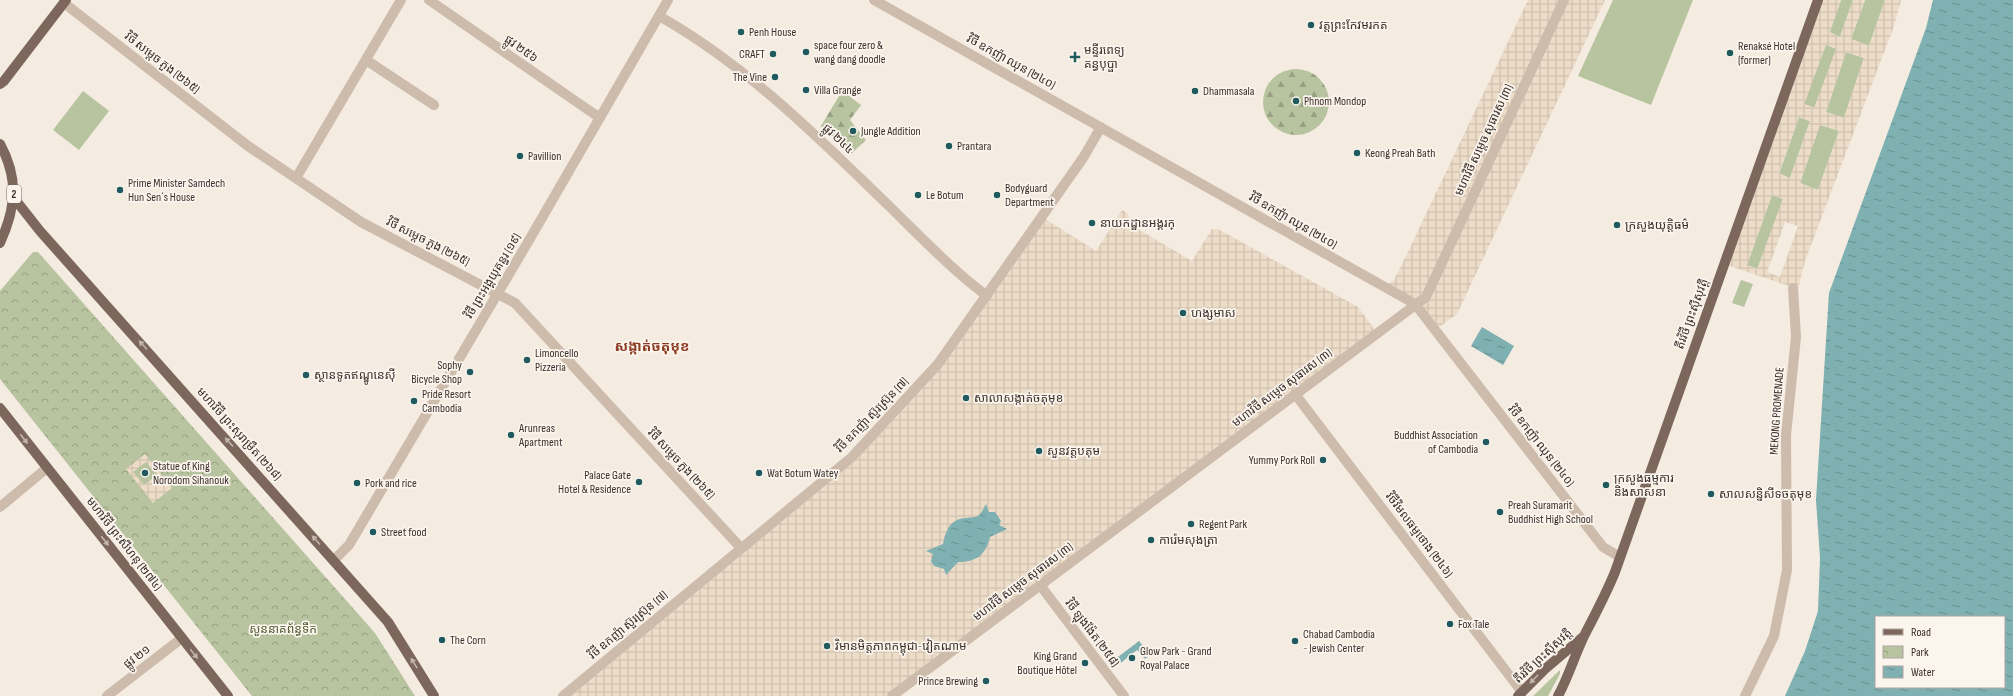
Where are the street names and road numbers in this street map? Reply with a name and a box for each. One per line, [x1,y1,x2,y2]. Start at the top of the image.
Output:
street label: វិថី សម្តេច ភួង (២៦៥) [121,28,203,97]
street label: វិថី ឧកញ៉ា ឈុន (២៤០) [964,31,1058,93]
street label: ផ្លូវ ២៥៦ [500,32,541,68]
street label: មហាវិថី សម្តេច សុធារស (៣) [1451,82,1516,198]
street label: ផ្លូវ ២៤៤ [817,121,857,159]
road number: 2 [7,185,21,203]
street label: វិថី ឧកញ៉ា ឈុន (២៤០) [1246,189,1340,252]
street label: វិថី សម្តេច ភួង (២៦៥) [384,214,472,269]
street label: វិថី ព្រះអង្គយុគន្ធរ (១៩) [461,230,524,322]
street label: តីរវិថី ព្រះស៊ីសុវត្តិ [1672,276,1712,351]
street label: មហាវិថី សម្តេច សុធារស (៣) [1229,345,1335,431]
street label: MEKONG PROMENADE [1766,367,1788,455]
street label: វិថី ឧកញ៉ា ស៊ួរស៊្រុន (៧) [832,374,912,456]
street label: មហាវិថី ព្រះសុរាម្រឹត (២៦៨) [193,384,285,484]
street label: វិថី ឧកញ៉ា ឈុន (២៤០) [1504,402,1578,490]
street label: វិថី សម្តេច ភួង (២៦៥) [644,425,718,503]
street label: វិថីវិមលធម្មថោង (២៤៦) [1382,489,1456,581]
street label: មហាវិថី ព្រះសីហនុ (២៧៤) [83,494,165,594]
street label: មហាវិថី សម្តេច សុធារស (៣) [970,539,1076,625]
street label: វិថី ឧកញ៉ា ស៊ួរស៊្រុន (៧) [585,587,671,663]
street label: វិថី ឡុងង៉ែត (២៥៨) [1060,596,1123,671]
street label: តីរវិថី ព្រះស៊ីសុវត្តិ [1510,625,1575,687]
street label: ផ្លូវ ២១ [121,642,155,674]

